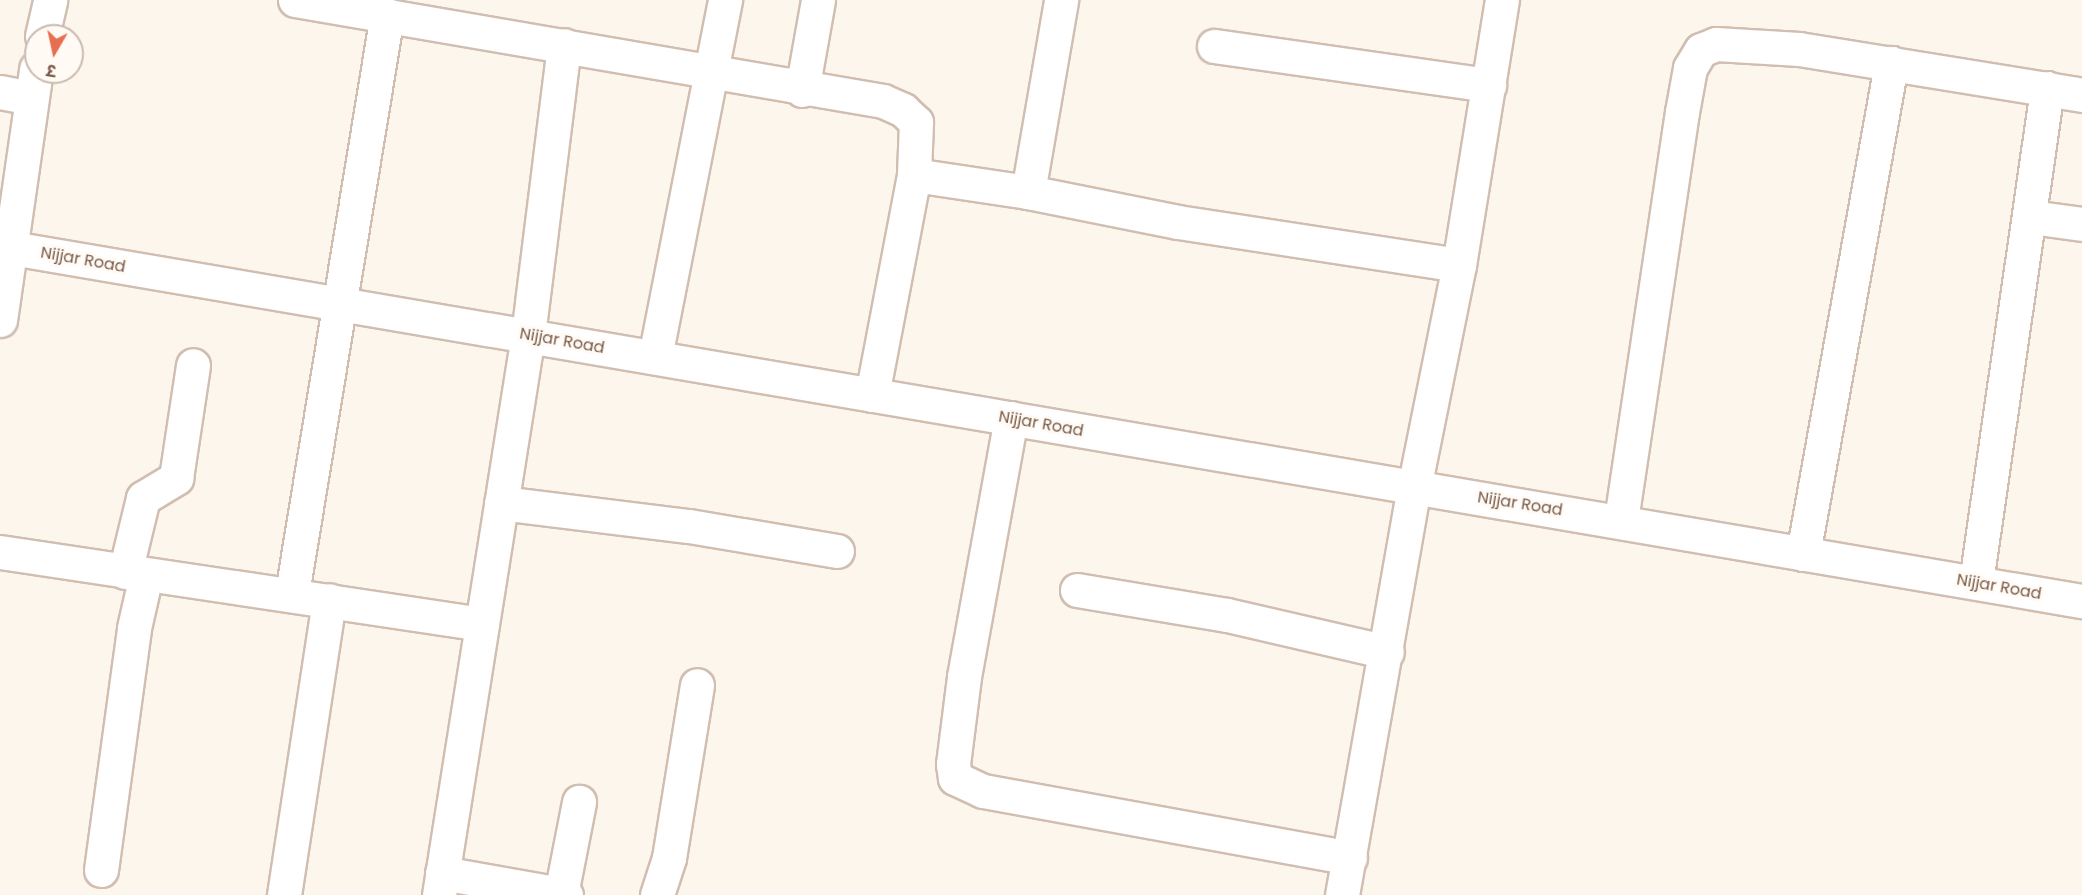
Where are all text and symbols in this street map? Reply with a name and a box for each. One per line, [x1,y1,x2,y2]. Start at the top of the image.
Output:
north arrow [24,24,84,84]
text: उ [45,58,58,82]
street label: Nijjar Road [39,243,127,277]
street label: Nijjar Road [518,324,606,358]
street label: Nijjar Road [997,407,1085,441]
street label: Nijjar Road [1476,488,1564,520]
street label: Nijjar Road [1955,570,2043,604]

